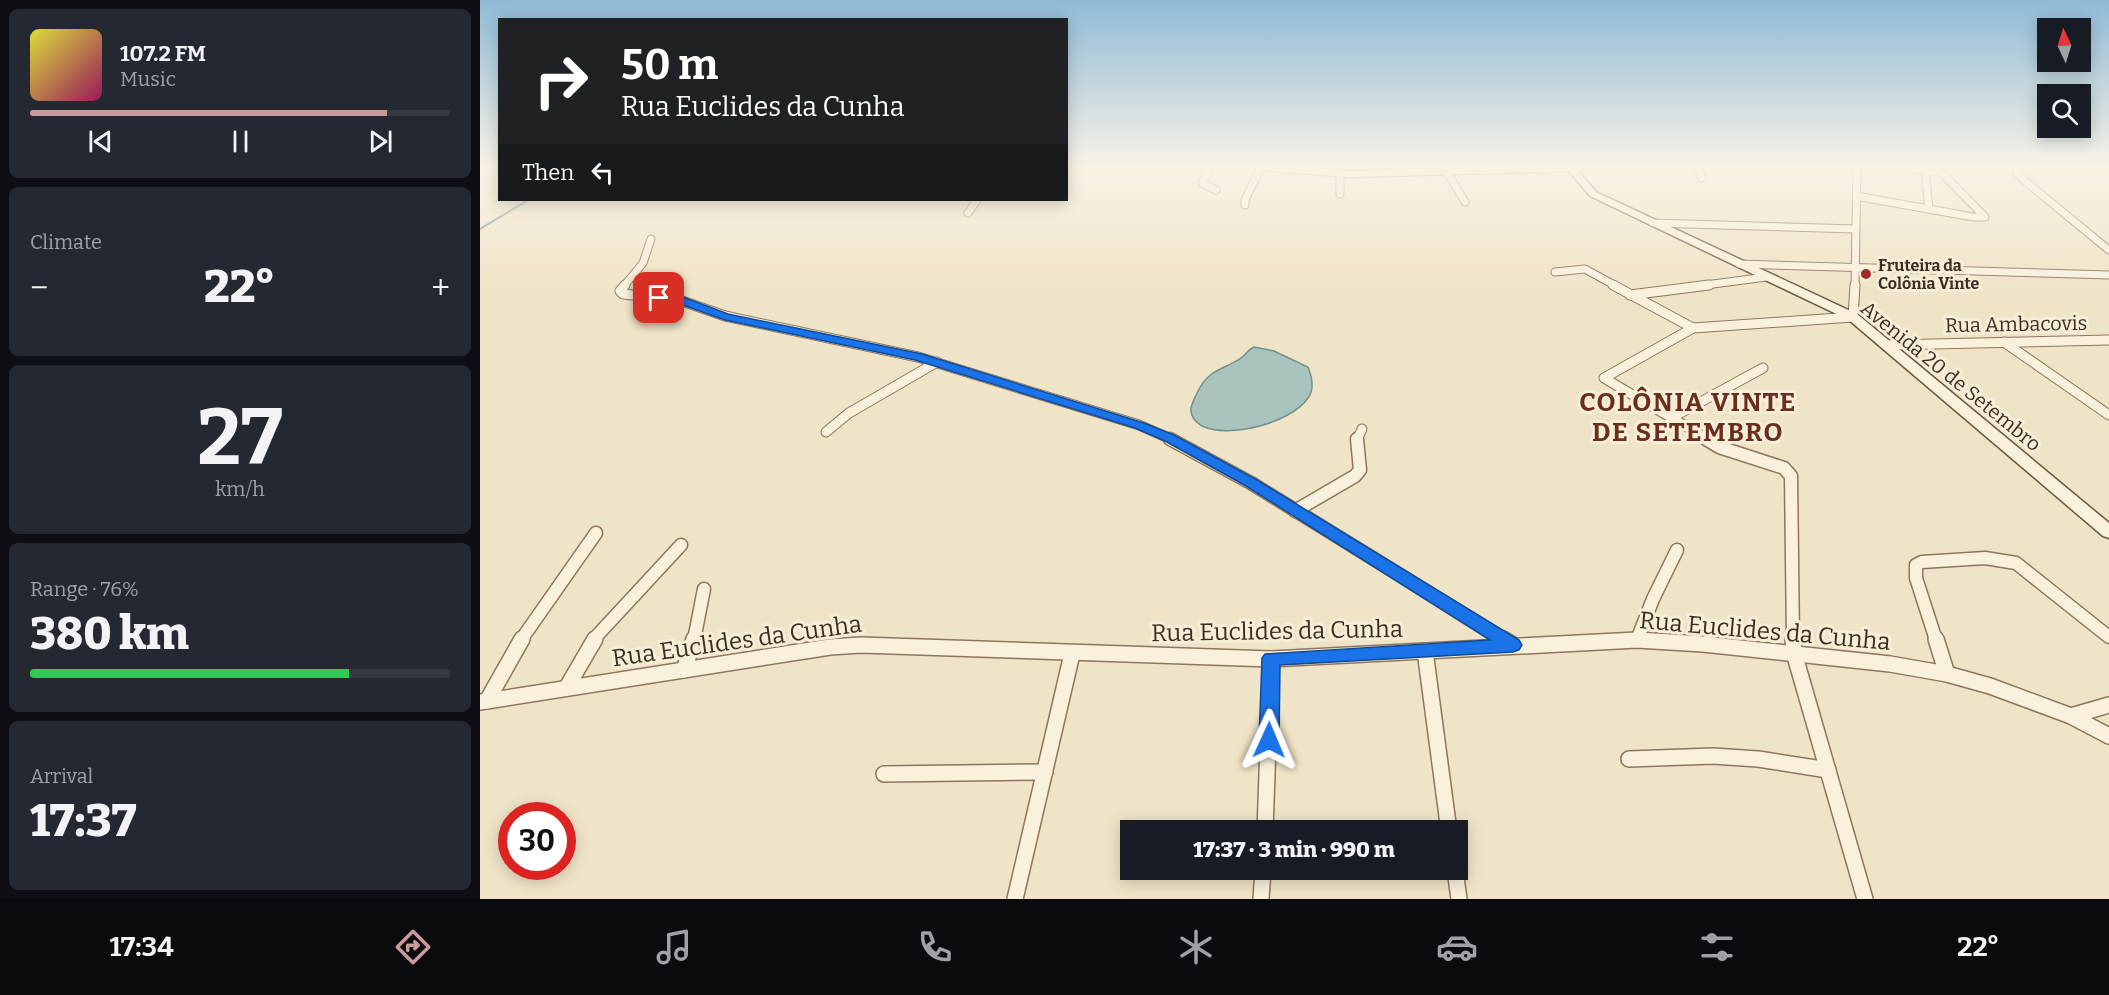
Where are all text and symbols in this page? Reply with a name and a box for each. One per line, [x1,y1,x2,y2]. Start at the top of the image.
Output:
north arrow [2037,18,2091,72]
map controls [2037,18,2091,138]
text: 107.2 FM [120,40,206,67]
text: 50 m [621,40,718,90]
icon: right [522,42,600,120]
text: Music [120,67,176,91]
button: search [2037,84,2091,138]
text: Rua Euclides da Cunha [621,91,904,123]
icon: previous [84,125,117,158]
icon: pause [224,125,257,158]
icon: next [364,125,397,158]
icon: left [586,156,619,189]
text: Then [522,159,574,186]
text: Climate [30,230,102,254]
place label: Fruteira da Colônia Vinte [1878,256,1980,293]
text: 22° [204,260,275,314]
marker: Fruteira da Colônia Vinte [1859,267,1873,281]
text: − [30,268,48,308]
text: + [431,268,450,308]
pin [633,272,684,323]
icon: arrive [642,281,675,314]
street label: Avenida 20 de Setembro [1856,296,2046,456]
street label: Rua Ambacovis [1945,311,2087,337]
district label: COLÔNIA VINTE DE SETEMBRO [1579,386,1797,448]
text: 27 [197,391,283,485]
text: km/h [215,477,265,501]
text: Range · 76% [30,577,139,601]
street label: Rua Euclides da Cunha [1638,606,1892,656]
text: 380 km [30,607,189,661]
street label: Rua Euclides da Cunha [610,610,864,672]
street label: Rua Euclides da Cunha [1151,615,1403,647]
position arrow [1237,708,1301,772]
text: Arrival [30,764,93,788]
text: 17:37 [30,794,136,848]
speed limit sign: 30 [498,802,576,880]
text: 17:37 · 3 min · 990 m [1193,836,1395,863]
icon: directions [392,926,434,968]
icon: music [653,926,695,968]
icon: phone [914,926,956,968]
icon: climate [1175,926,1217,968]
icon: car [1436,926,1478,968]
icon: filters [1696,926,1738,968]
text: 17:34 [109,931,174,963]
text: 22° [1957,931,2000,963]

